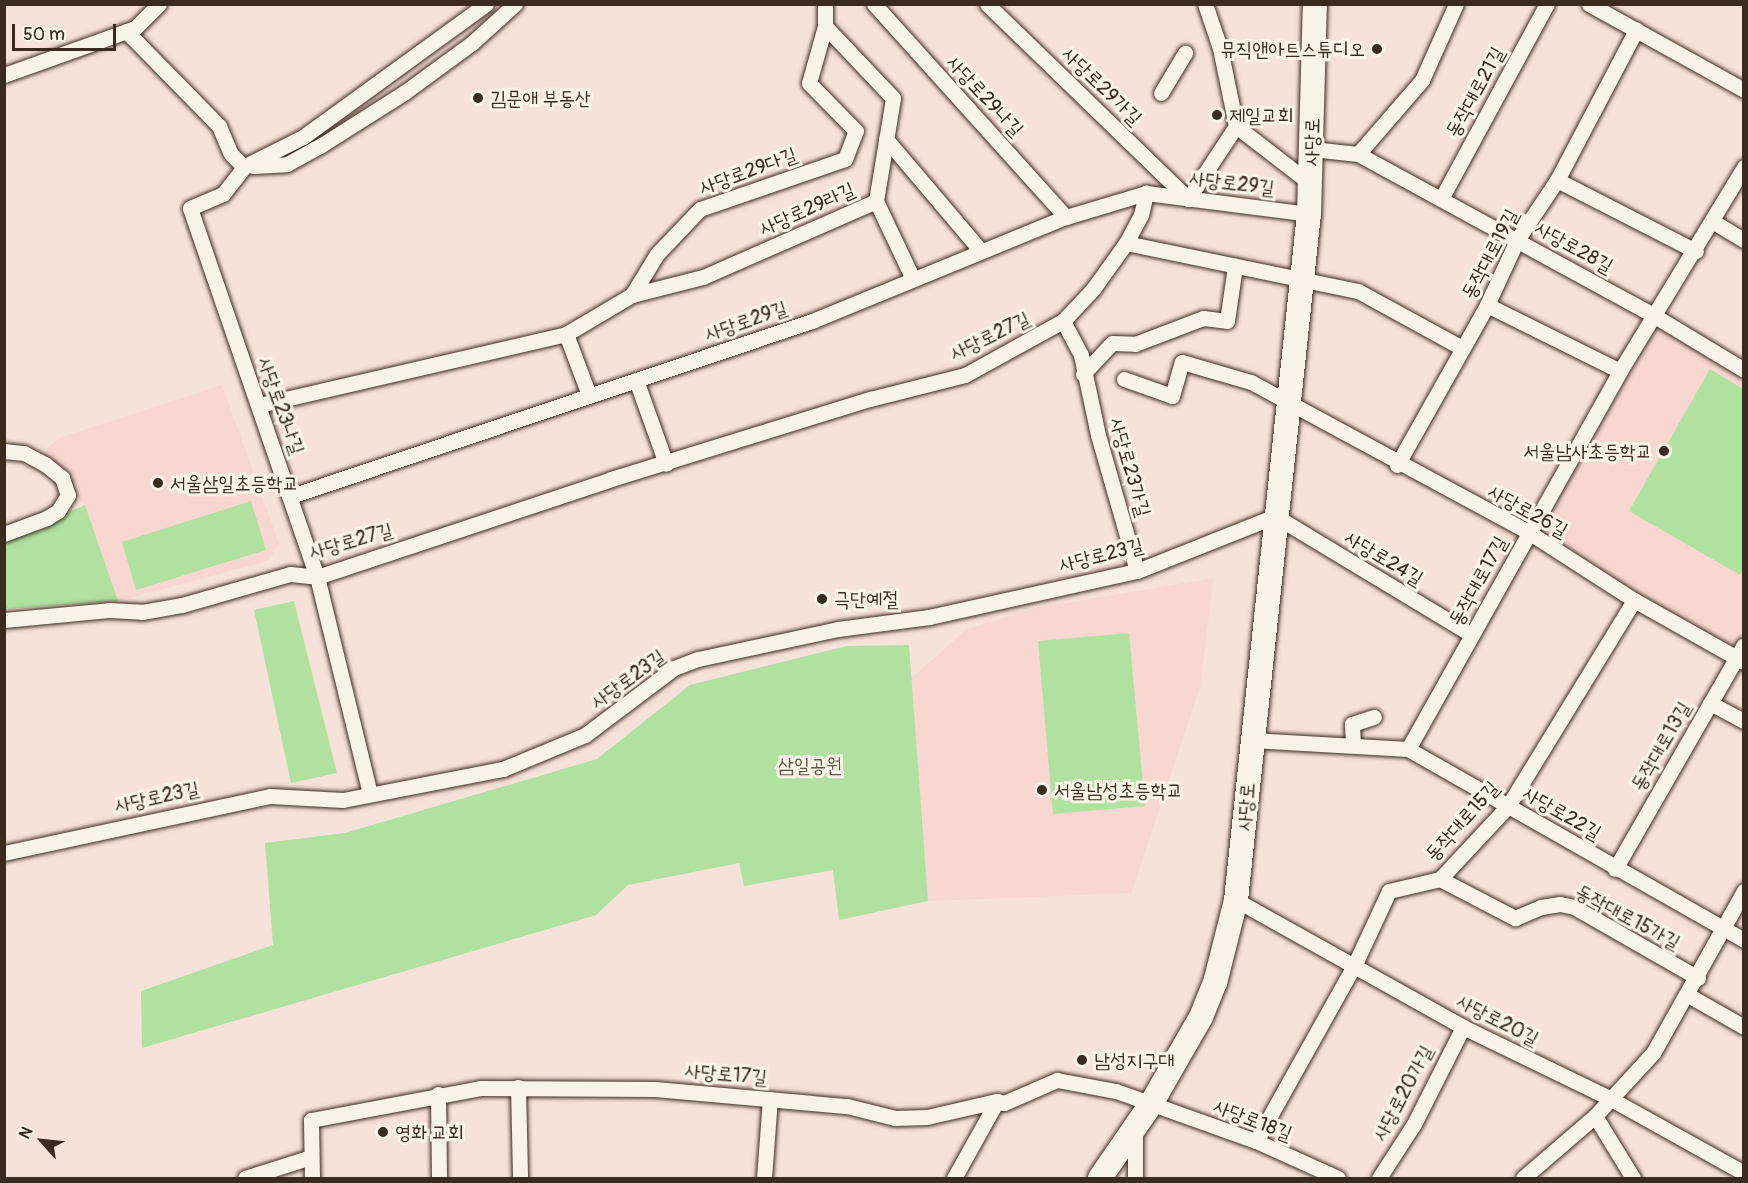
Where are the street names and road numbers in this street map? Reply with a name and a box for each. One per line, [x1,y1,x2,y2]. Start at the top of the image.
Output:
street label: 사당로29가길 [1057,42,1147,130]
street label: 동작대로21길 [1440,43,1510,141]
street label: 사당로29나길 [941,51,1029,141]
street label: 사당로 [1300,118,1324,166]
street label: 사당로29다길 [696,142,800,200]
street label: 사당로29길 [1188,166,1276,200]
street label: 사당로29라길 [756,177,858,241]
street label: 동작대로19길 [1456,205,1524,303]
street label: 사당로28길 [1531,216,1617,278]
street label: 사당로29길 [702,296,790,346]
street label: 사당로27길 [946,306,1034,366]
street label: 사당로23나길 [252,354,310,458]
street label: 사당로23가길 [1104,415,1156,519]
street label: 사당로26길 [1484,479,1572,543]
street label: 사당로27길 [306,518,396,564]
street label: 사당로24길 [1340,525,1428,591]
street label: 동작대로17길 [1444,532,1512,630]
street label: 사당로23길 [1056,533,1146,577]
street label: 사당로23길 [586,644,670,714]
street label: 동작대로13길 [1626,697,1696,795]
street label: 사당로23길 [112,776,202,818]
street label: 동작대로15길 [1420,776,1504,866]
street label: 사당로22길 [1518,781,1606,845]
street label: 사당로 [1232,782,1260,832]
street label: 동작대로15가길 [1571,879,1685,955]
street label: 사당로20길 [1453,989,1543,1051]
street label: 사당로20가길 [1368,1041,1438,1145]
street label: 사당로17길 [684,1058,768,1090]
street label: 사당로18길 [1210,1094,1296,1146]

